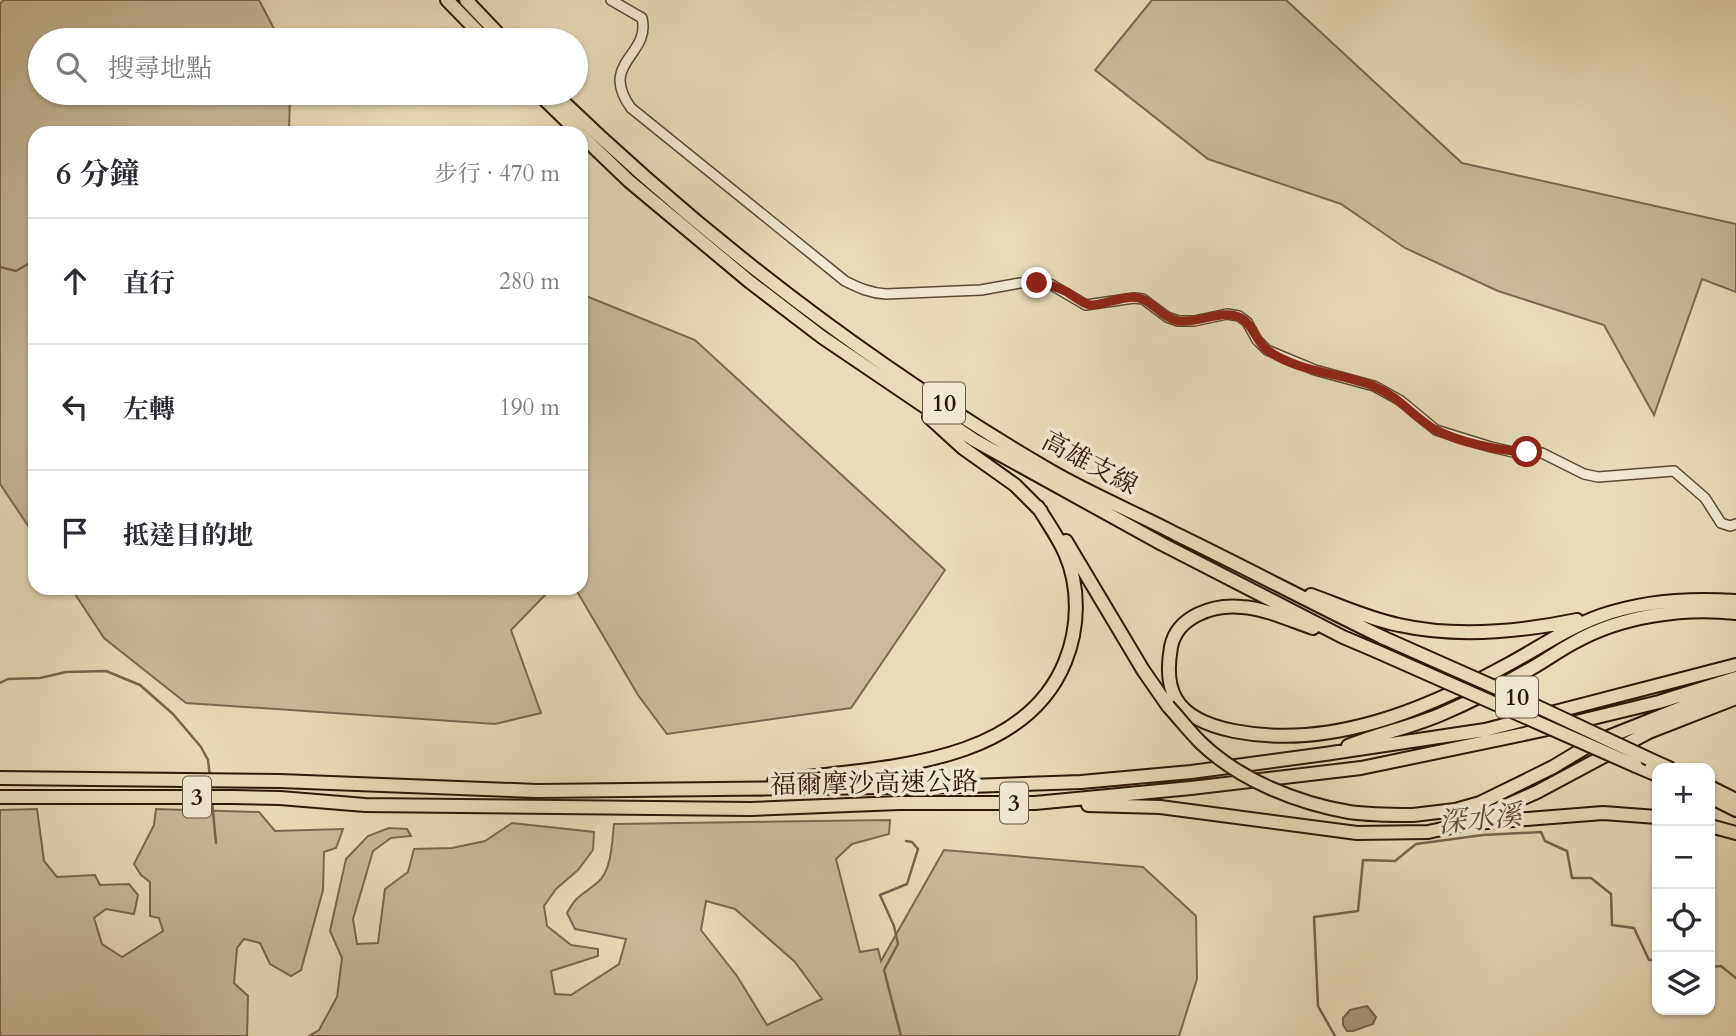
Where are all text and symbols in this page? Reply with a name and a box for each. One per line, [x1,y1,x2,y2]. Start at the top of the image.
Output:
search box [28,28,588,105]
icon: search [52,48,90,86]
text: 搜尋地點 [108,51,212,86]
text: 6 分鐘 [56,154,139,195]
text: 步行 · 470 m [435,158,560,189]
icon: ahead [56,262,94,300]
text: 直行 [123,266,175,301]
text: 280 m [499,266,560,297]
route end [1021,267,1052,298]
road number: 10 [923,382,965,424]
icon: left [56,388,94,426]
text: 左轉 [123,392,175,427]
text: 190 m [499,392,560,423]
street label: 高雄支線 [1036,423,1144,503]
route start [1511,436,1542,467]
icon: arrive [56,514,94,552]
text: 抵達目的地 [123,518,253,553]
road number: 10 [1496,676,1538,718]
map controls [1652,763,1715,1015]
button: + [1652,763,1715,826]
street label: 福爾摩沙高速公路 [770,764,978,802]
road number: 3 [183,776,211,818]
road number: 3 [1000,782,1028,824]
water label: 深水溪 [1436,795,1527,842]
button: − [1652,826,1715,889]
button: locate [1652,889,1715,952]
button: layers [1652,952,1715,1015]

